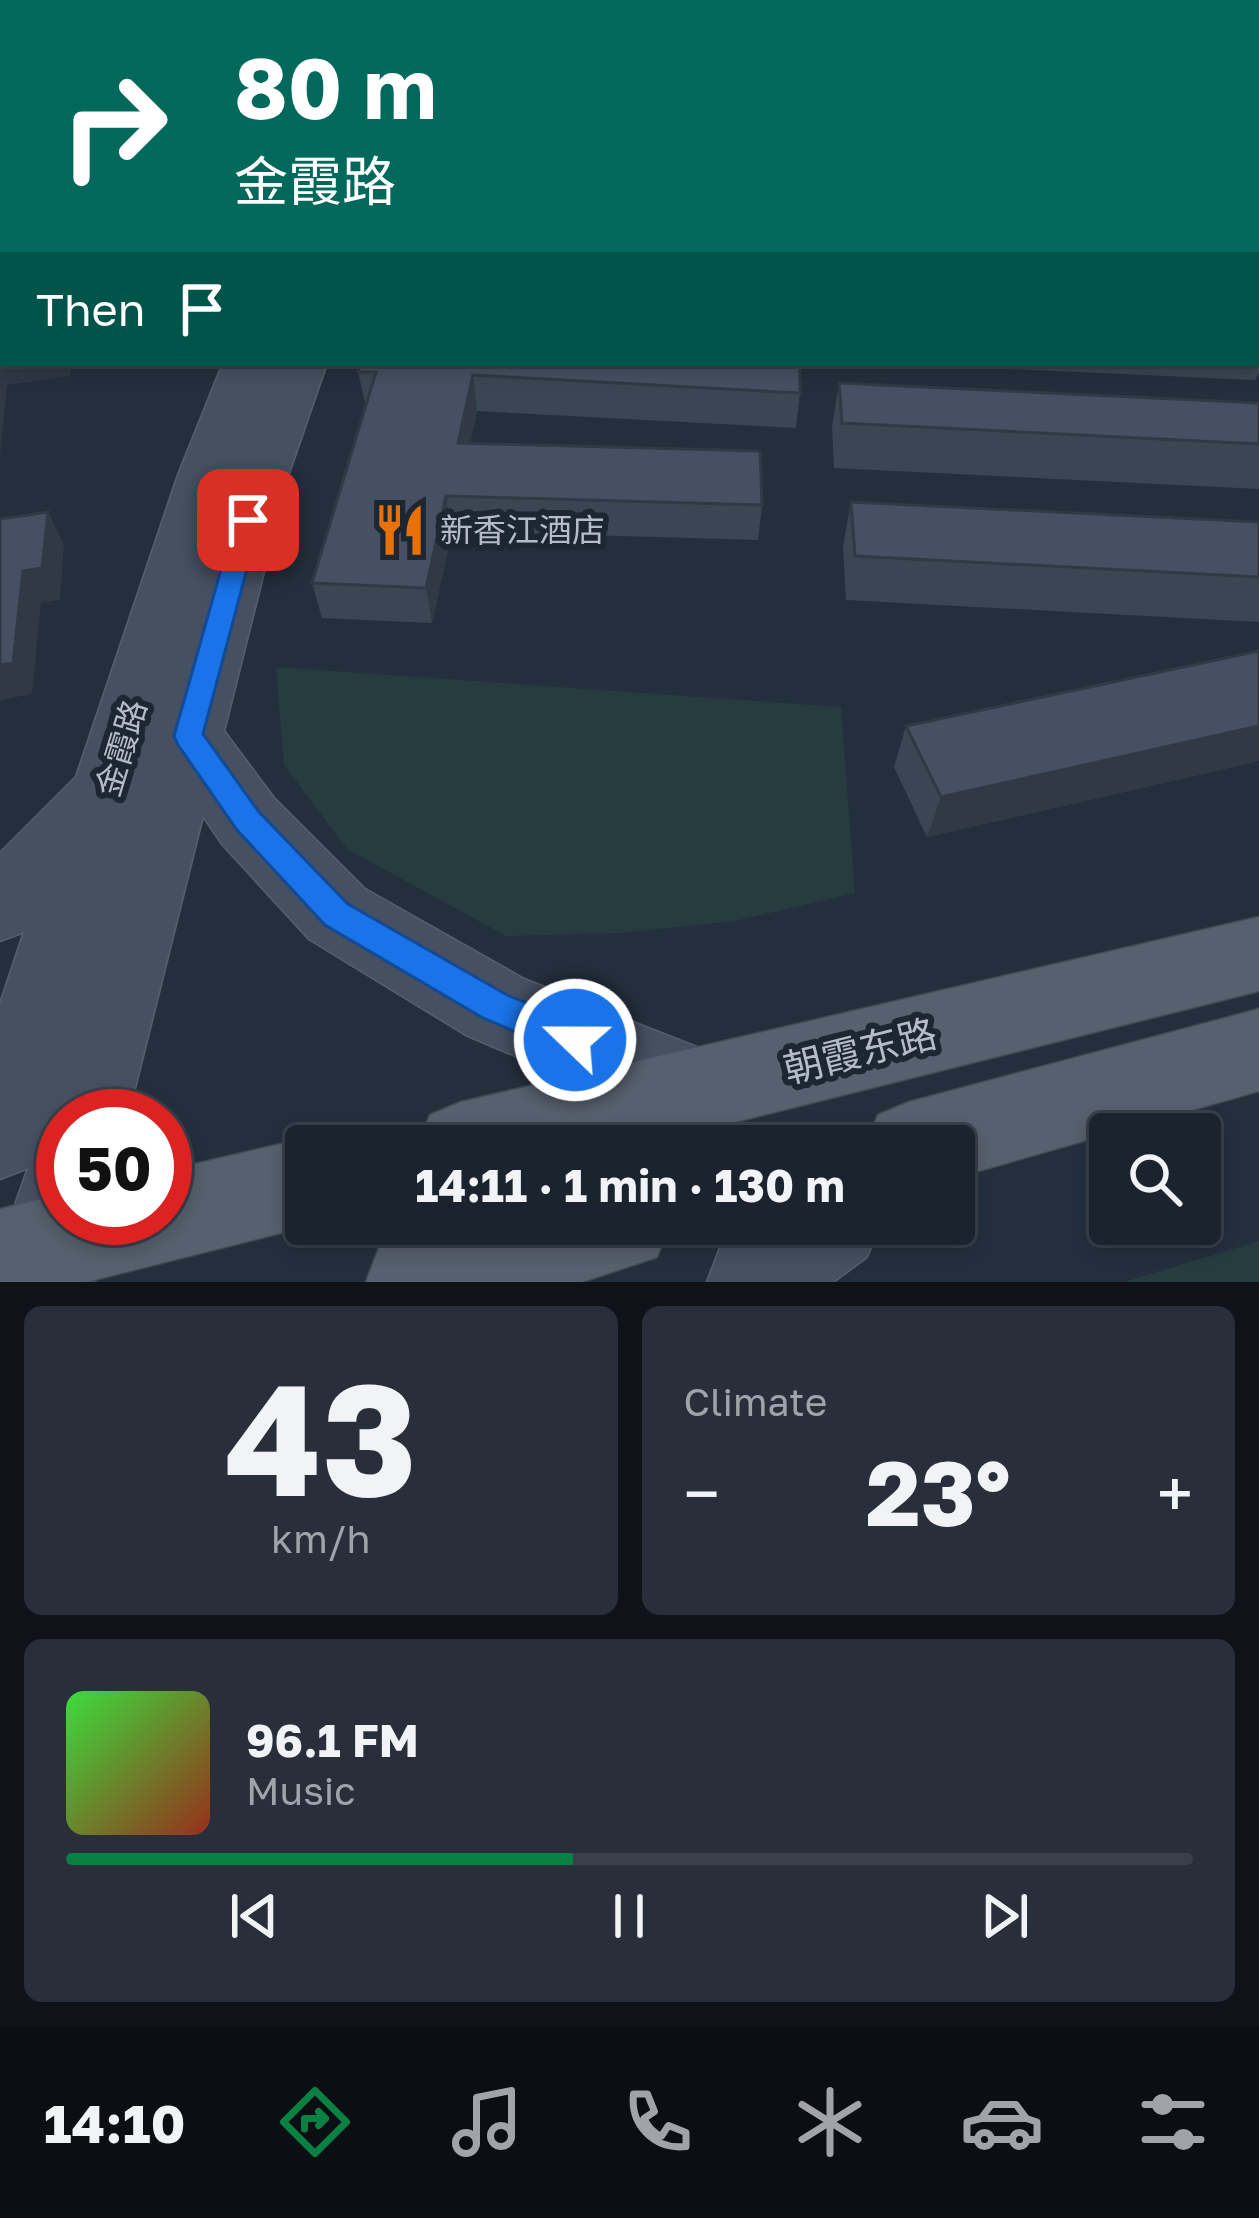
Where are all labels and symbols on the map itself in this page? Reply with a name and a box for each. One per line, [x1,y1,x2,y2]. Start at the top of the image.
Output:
pin [197,469,299,571]
restaurant icon: 新香江酒店 [371,501,429,559]
place label: 新香江酒店 [440,510,605,549]
street label: 金霞路 [87,695,154,801]
position arrow [512,977,638,1103]
street label: 朝霞东路 [779,1009,941,1092]
speed limit sign: 50 [36,1089,192,1245]

